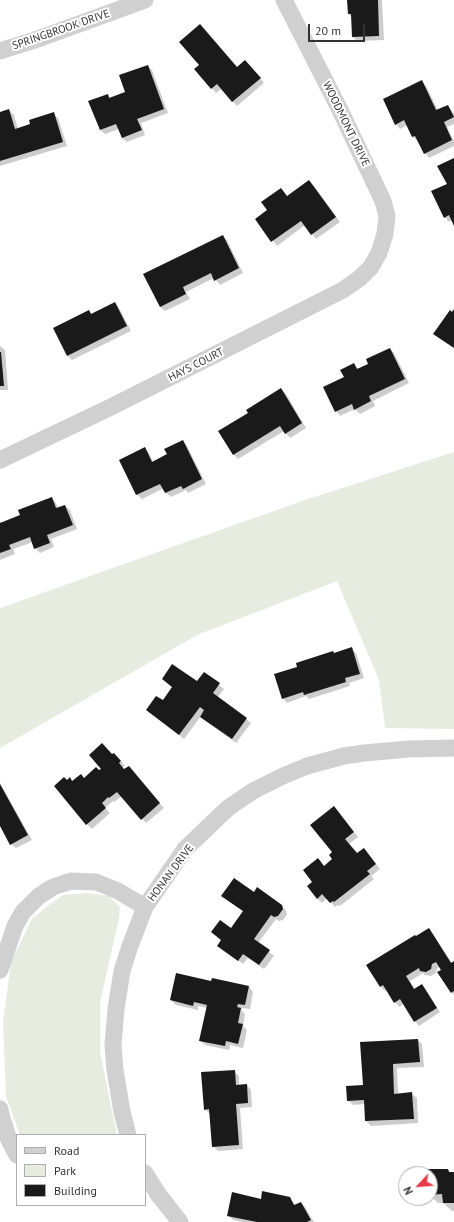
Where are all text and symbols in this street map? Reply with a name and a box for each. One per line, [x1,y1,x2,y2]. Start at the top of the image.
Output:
street label: SPRINGBROOK DRIVE [11,7,111,53]
scale bar [310,16,367,42]
text: 20 m [315,23,341,38]
street label: WOODMONT DRIVE [320,79,372,169]
street label: HAYS COURT [166,345,226,385]
street label: HONAN DRIVE [145,842,197,904]
legend [16,1134,146,1206]
text: Road [54,1143,79,1158]
text: Park [54,1163,76,1178]
north arrow [398,1166,438,1206]
text: Building [54,1183,97,1198]
text: N [400,1185,416,1197]

